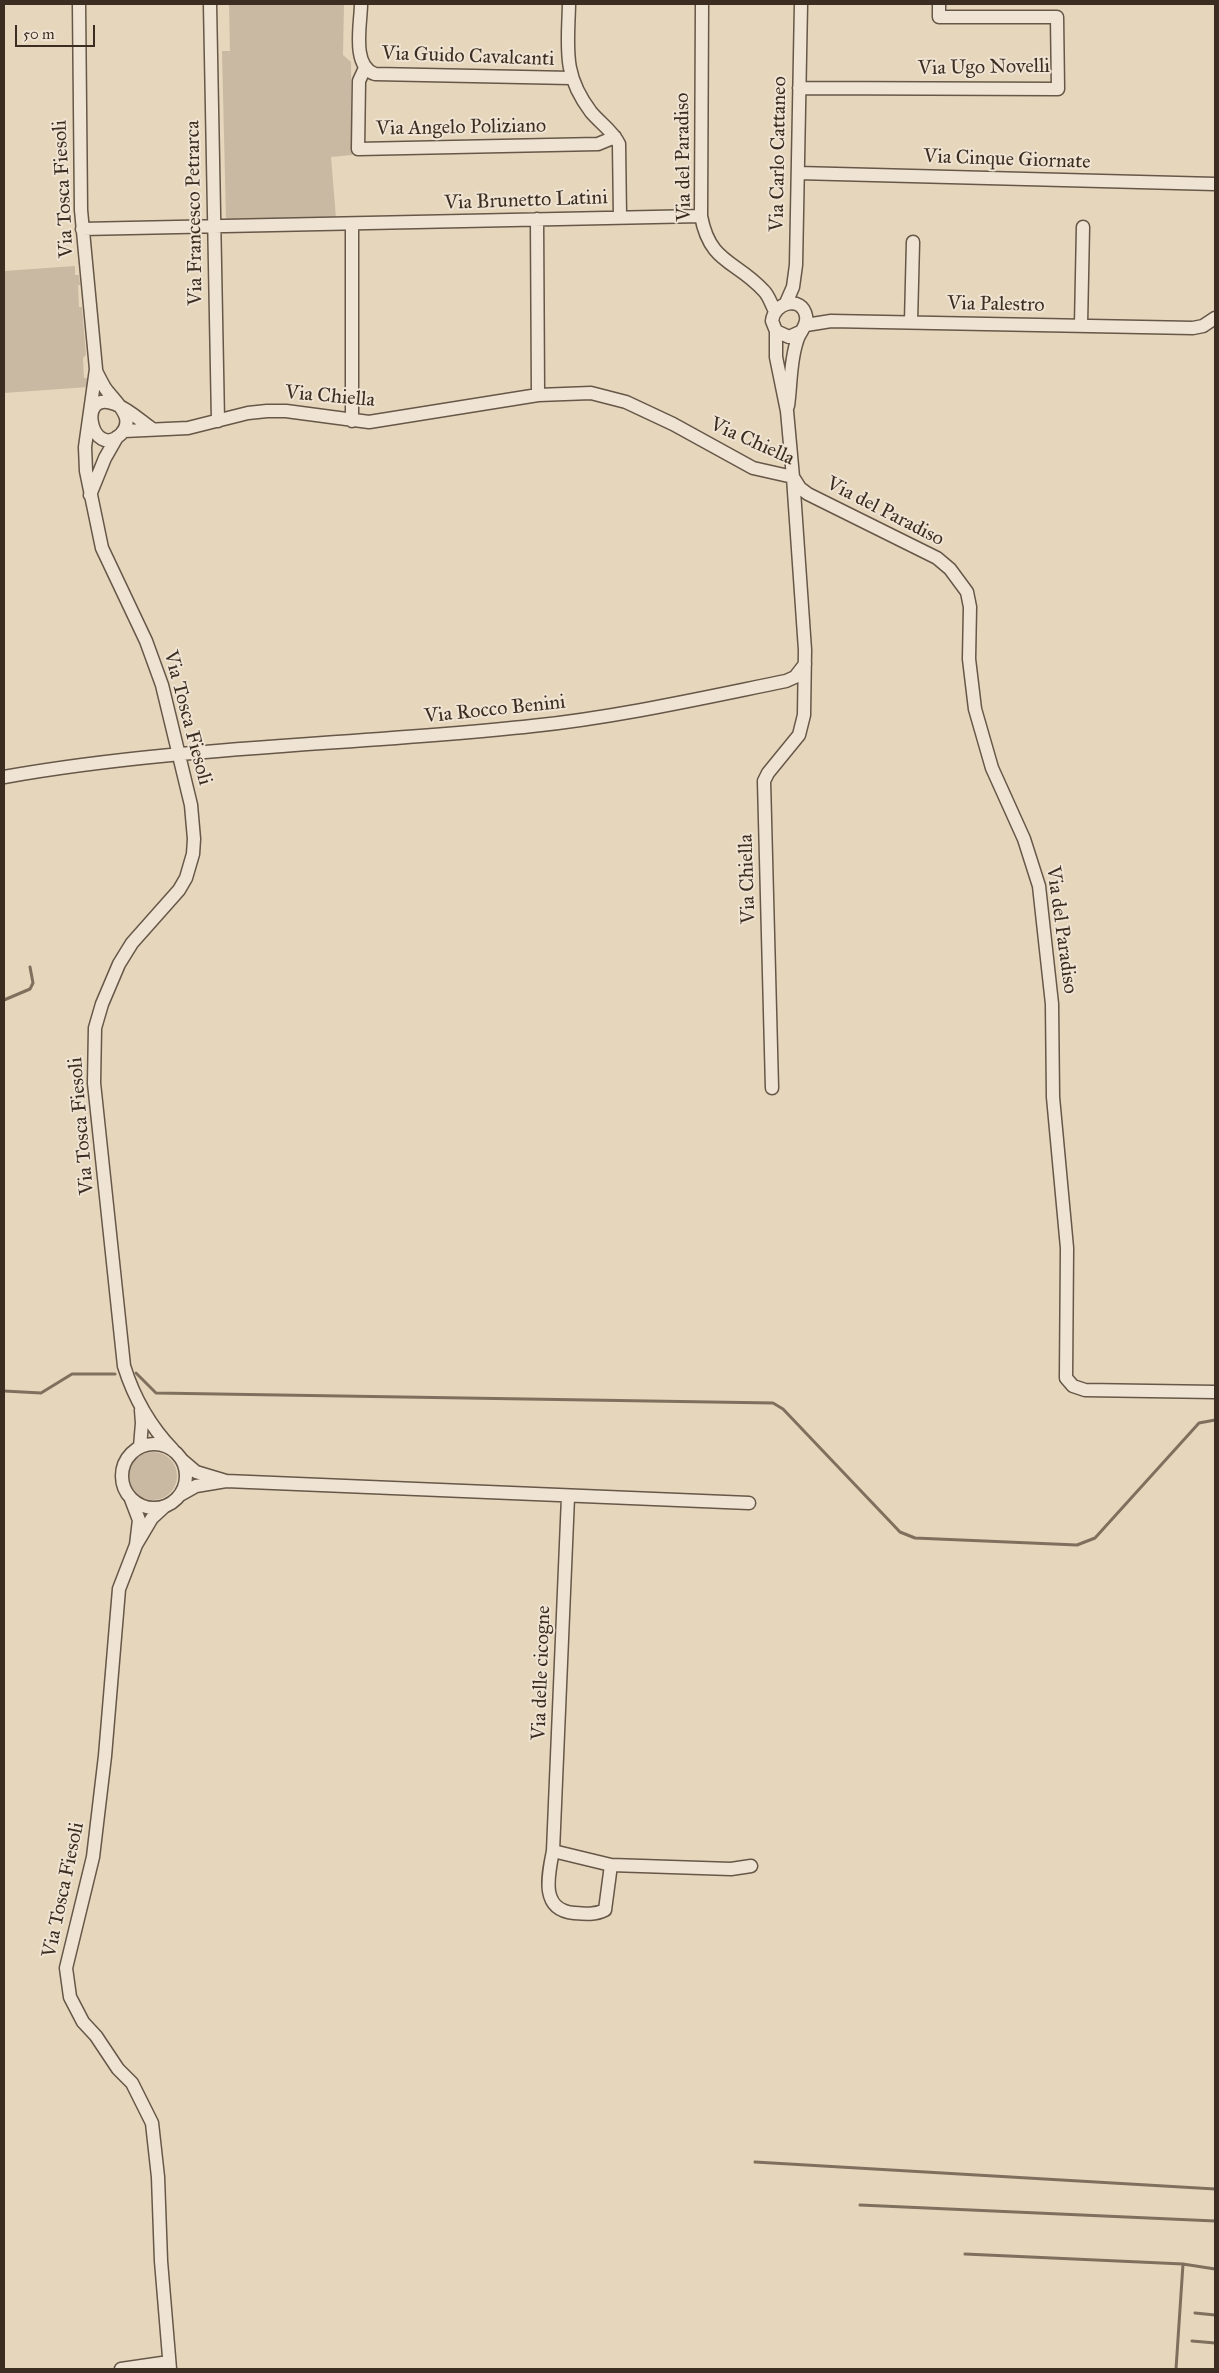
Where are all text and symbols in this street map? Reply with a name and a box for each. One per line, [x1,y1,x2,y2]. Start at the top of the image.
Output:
scale bar [18,15,98,47]
text: 50 m [23,25,55,43]
street label: Via Guido Cavalcanti [381,42,555,72]
street label: Via Ugo Novelli [918,55,1050,81]
street label: Via Carlo Cattaneo [766,76,792,232]
street label: Via del Paradiso [671,92,697,222]
street label: Via Angelo Poliziano [376,115,546,141]
street label: Via Tosca Fiesoli [48,119,80,259]
street label: Via Francesco Petrarca [181,120,209,306]
street label: Via Cinque Giornate [923,145,1091,175]
street label: Via Brunetto Latini [444,186,608,216]
street label: Via Palestro [947,292,1045,318]
street label: Via Chiella [284,381,376,413]
street label: Via Chiella [706,413,798,471]
street label: Via del Paradiso [822,472,948,552]
street label: Via Tosca Fiesoli [158,648,216,788]
street label: Via Rocco Benini [423,691,567,729]
street label: Via Chiella [734,834,762,924]
street label: Via del Paradiso [1040,865,1082,995]
street label: Via Tosca Fiesoli [64,1056,100,1196]
street label: Via delle cicogne [528,1605,556,1741]
street label: Via Tosca Fiesoli [38,1820,90,1960]

